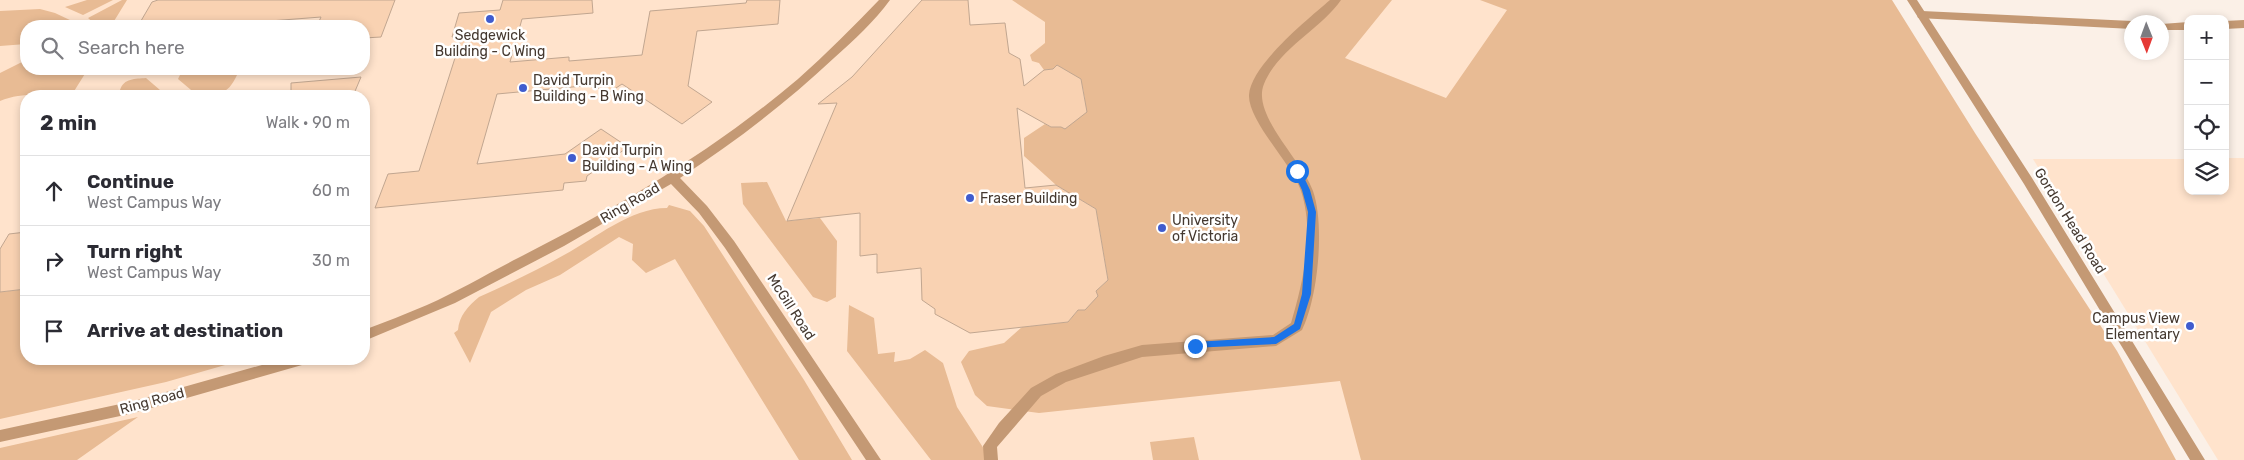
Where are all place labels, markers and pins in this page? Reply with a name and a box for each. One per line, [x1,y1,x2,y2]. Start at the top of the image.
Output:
marker: Sedgewick Building - C Wing [484,13,496,25]
place label: Sedgewick Building - C Wing [435,27,545,60]
place label: David Turpin Building - B Wing [533,72,644,105]
marker: David Turpin Building - B Wing [517,82,529,94]
place label: David Turpin Building - A Wing [582,142,692,175]
marker: David Turpin Building - A Wing [566,152,578,164]
place label: Fraser Building [980,190,1077,207]
marker: Fraser Building [964,192,976,204]
place label: University of Victoria [1172,212,1238,245]
marker: University of Victoria [1156,222,1168,234]
place label: Campus View Elementary [2092,310,2180,343]
marker: Campus View Elementary [2184,320,2196,332]

